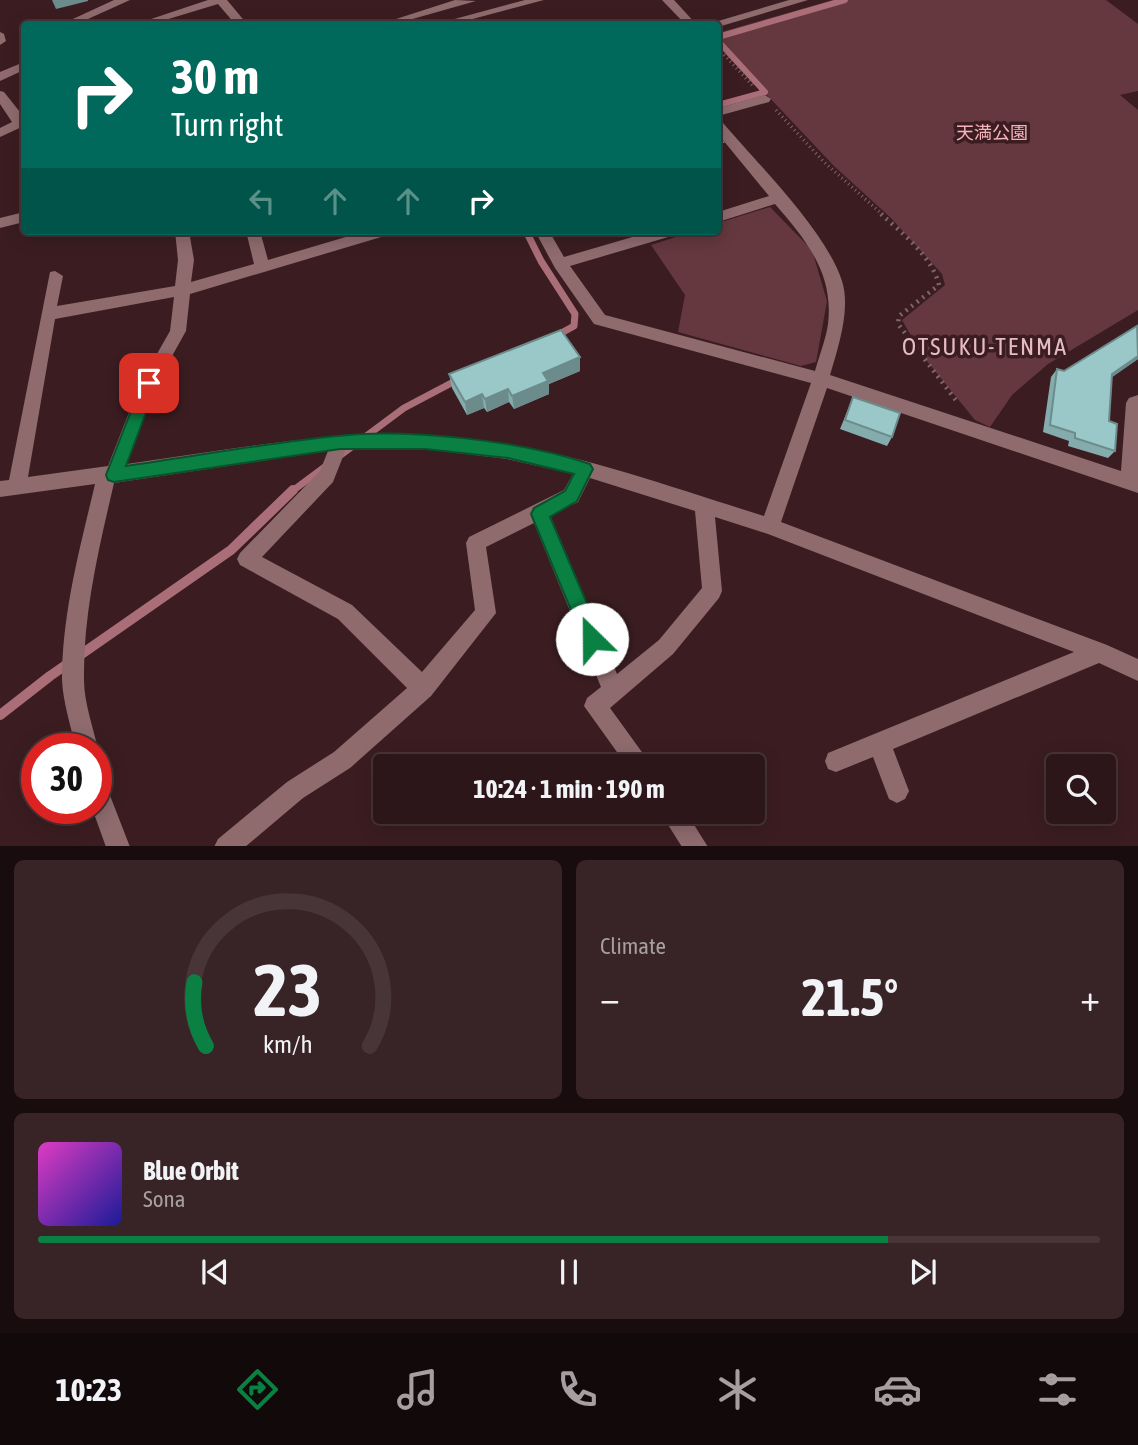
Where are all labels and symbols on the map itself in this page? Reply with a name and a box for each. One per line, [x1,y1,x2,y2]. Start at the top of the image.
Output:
park label: 天満公園 [956,122,1028,143]
district label: OTSUKU-TENMA [902,333,1068,360]
pin [119,353,179,413]
position arrow [555,602,629,676]
speed limit sign: 30 [21,733,112,824]

